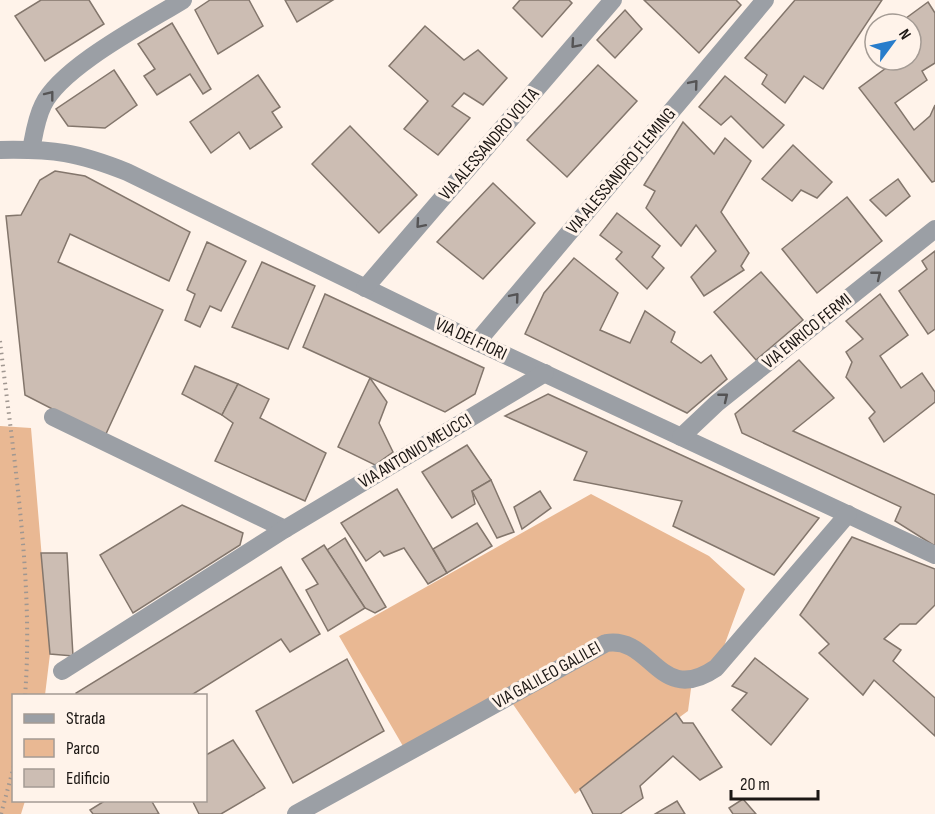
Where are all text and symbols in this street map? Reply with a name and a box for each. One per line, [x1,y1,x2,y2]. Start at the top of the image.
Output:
north arrow [863,12,923,72]
text: N [894,26,915,43]
one-way arrow [571,37,582,48]
one-way arrow [687,80,698,91]
street label: VIA ALESSANDRO VOLTA [435,84,544,204]
one-way arrow [42,91,53,102]
street label: VIA ALESSANDRO FLEMING [562,104,680,238]
one-way arrow [417,217,428,228]
one-way arrow [870,272,881,283]
street label: VIA ENRICO FERMI [758,289,856,373]
one-way arrow [507,293,518,304]
street label: VIA DEI FIORI [432,313,510,365]
one-way arrow [717,393,728,404]
street label: VIA ANTONIO MEUCCI [355,409,475,493]
street label: VIA GALILEO GALILEI [490,637,604,713]
legend [12,694,207,802]
text: Strada [66,708,106,729]
text: Parco [66,738,100,759]
scale bar [731,763,818,801]
text: Edificio [66,768,110,789]
text: 20 m [740,774,770,795]

